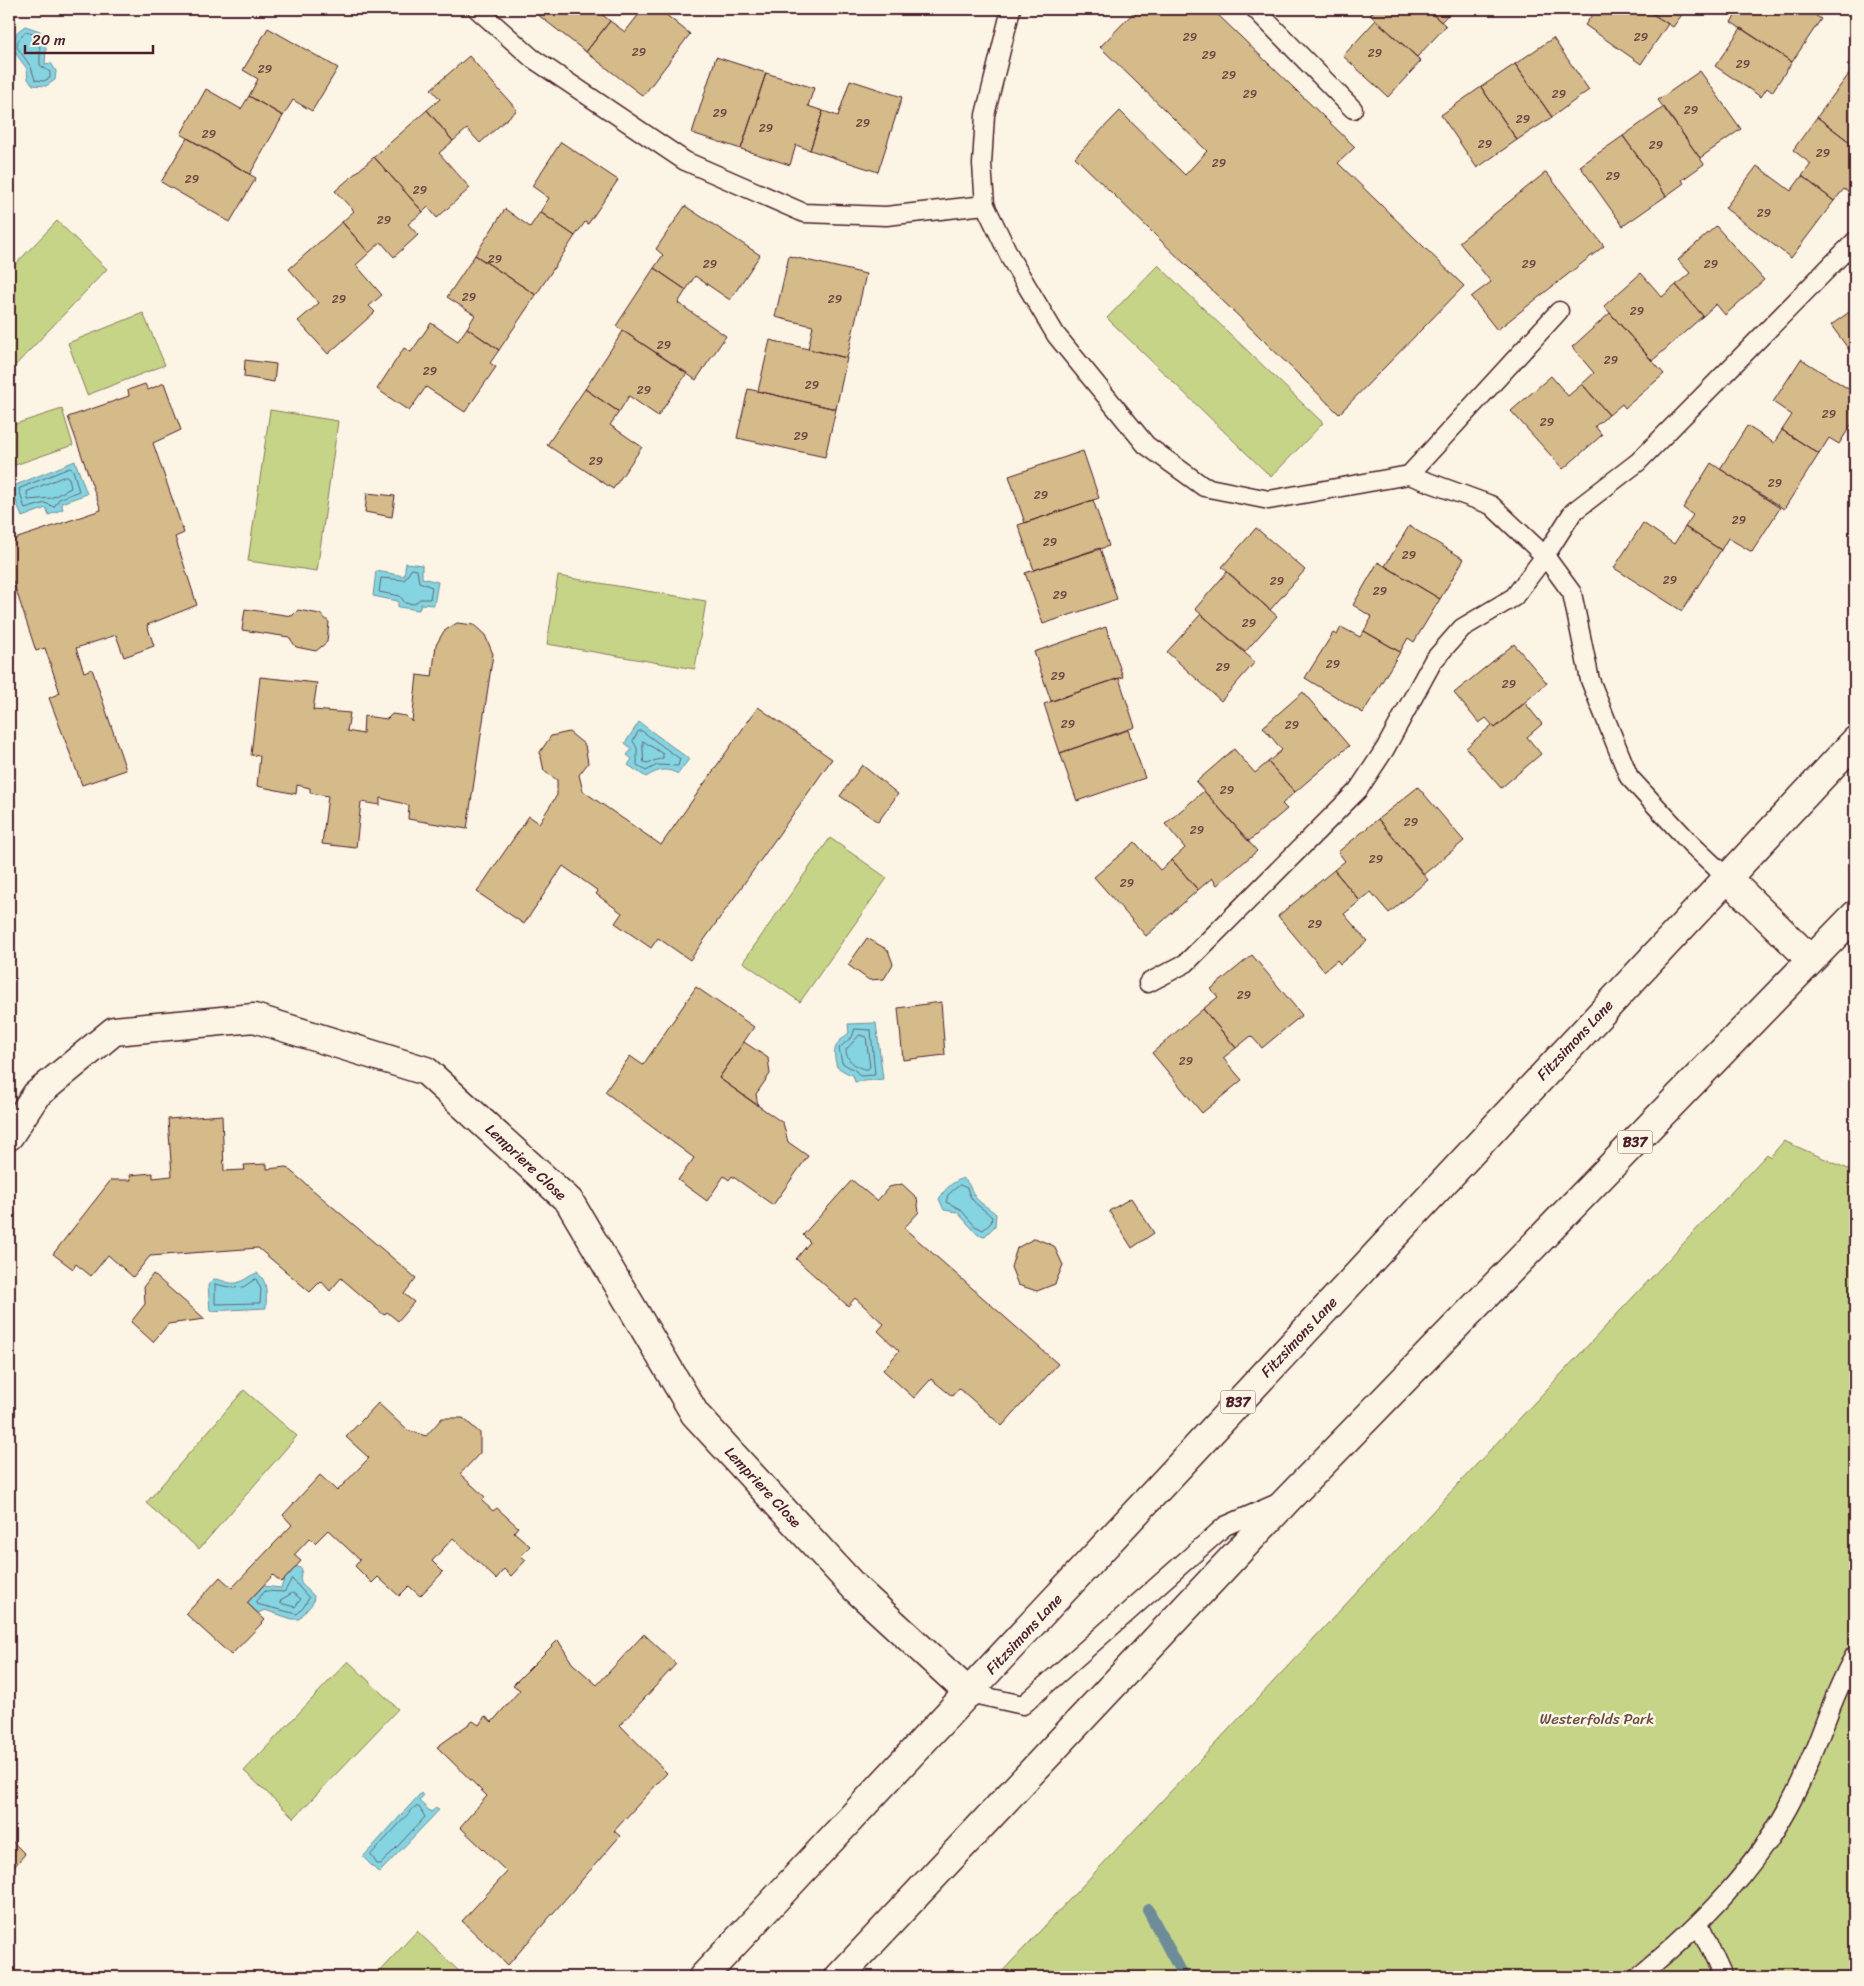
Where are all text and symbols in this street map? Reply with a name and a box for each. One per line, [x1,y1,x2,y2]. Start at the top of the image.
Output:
scale bar [25,22,152,54]
house number: 29 [1183,26,1197,48]
house number: 29 [1634,26,1648,48]
text: 20 m [32,27,66,53]
house number: 29 [632,41,646,63]
house number: 29 [1368,42,1382,64]
house number: 29 [1202,44,1216,66]
house number: 29 [1736,53,1750,75]
house number: 29 [258,58,272,80]
house number: 29 [1222,64,1236,86]
house number: 29 [1243,83,1257,105]
house number: 29 [1552,83,1566,105]
house number: 29 [1684,99,1698,121]
house number: 29 [713,102,727,124]
house number: 29 [1516,108,1530,130]
house number: 29 [856,112,870,134]
house number: 29 [759,117,773,139]
house number: 29 [202,123,216,145]
house number: 29 [1478,133,1492,155]
house number: 29 [1649,134,1663,156]
house number: 29 [1816,142,1830,164]
house number: 29 [1212,152,1226,174]
house number: 29 [1606,165,1620,187]
house number: 29 [185,168,199,190]
house number: 29 [413,179,427,201]
house number: 29 [1757,202,1771,224]
house number: 29 [377,209,391,231]
house number: 29 [488,248,502,270]
house number: 29 [703,253,717,275]
house number: 29 [1522,253,1536,275]
house number: 29 [1704,253,1718,275]
house number: 29 [462,286,476,308]
house number: 29 [332,288,346,310]
house number: 29 [828,288,842,310]
house number: 29 [1630,300,1644,322]
house number: 29 [657,334,671,356]
house number: 29 [1604,349,1618,371]
house number: 29 [423,360,437,382]
house number: 29 [805,374,819,396]
house number: 29 [637,379,651,401]
house number: 29 [1822,403,1836,425]
house number: 29 [1540,411,1554,433]
house number: 29 [794,425,808,447]
house number: 29 [589,450,603,472]
house number: 29 [1768,472,1782,494]
house number: 29 [1034,484,1048,506]
house number: 29 [1732,509,1746,531]
house number: 29 [1043,531,1057,553]
house number: 29 [1402,544,1416,566]
house number: 29 [1663,569,1677,591]
house number: 29 [1270,570,1284,592]
house number: 29 [1373,580,1387,602]
house number: 29 [1053,584,1067,606]
house number: 29 [1242,612,1256,634]
house number: 29 [1326,653,1340,675]
house number: 29 [1216,656,1230,678]
house number: 29 [1051,665,1065,687]
house number: 29 [1502,673,1516,695]
house number: 29 [1061,713,1075,735]
house number: 29 [1285,714,1299,736]
house number: 29 [1220,779,1234,801]
house number: 29 [1404,811,1418,833]
house number: 29 [1190,819,1204,841]
house number: 29 [1369,848,1383,870]
house number: 29 [1120,872,1134,894]
house number: 29 [1308,913,1322,935]
house number: 29 [1237,984,1251,1006]
street label: Fitzsimons Lane [1530,993,1620,1087]
house number: 29 [1179,1050,1193,1072]
street label: Lempriere Close [479,1117,573,1207]
road number: B37 [1618,1130,1652,1154]
street label: Fitzsimons Lane [1254,1290,1344,1384]
road number: B37 [1220,1390,1256,1414]
street label: Lempriere Close [718,1440,808,1534]
street label: Fitzsimons Lane [979,1587,1069,1681]
park label: Westerfolds Park [1540,1706,1654,1732]

